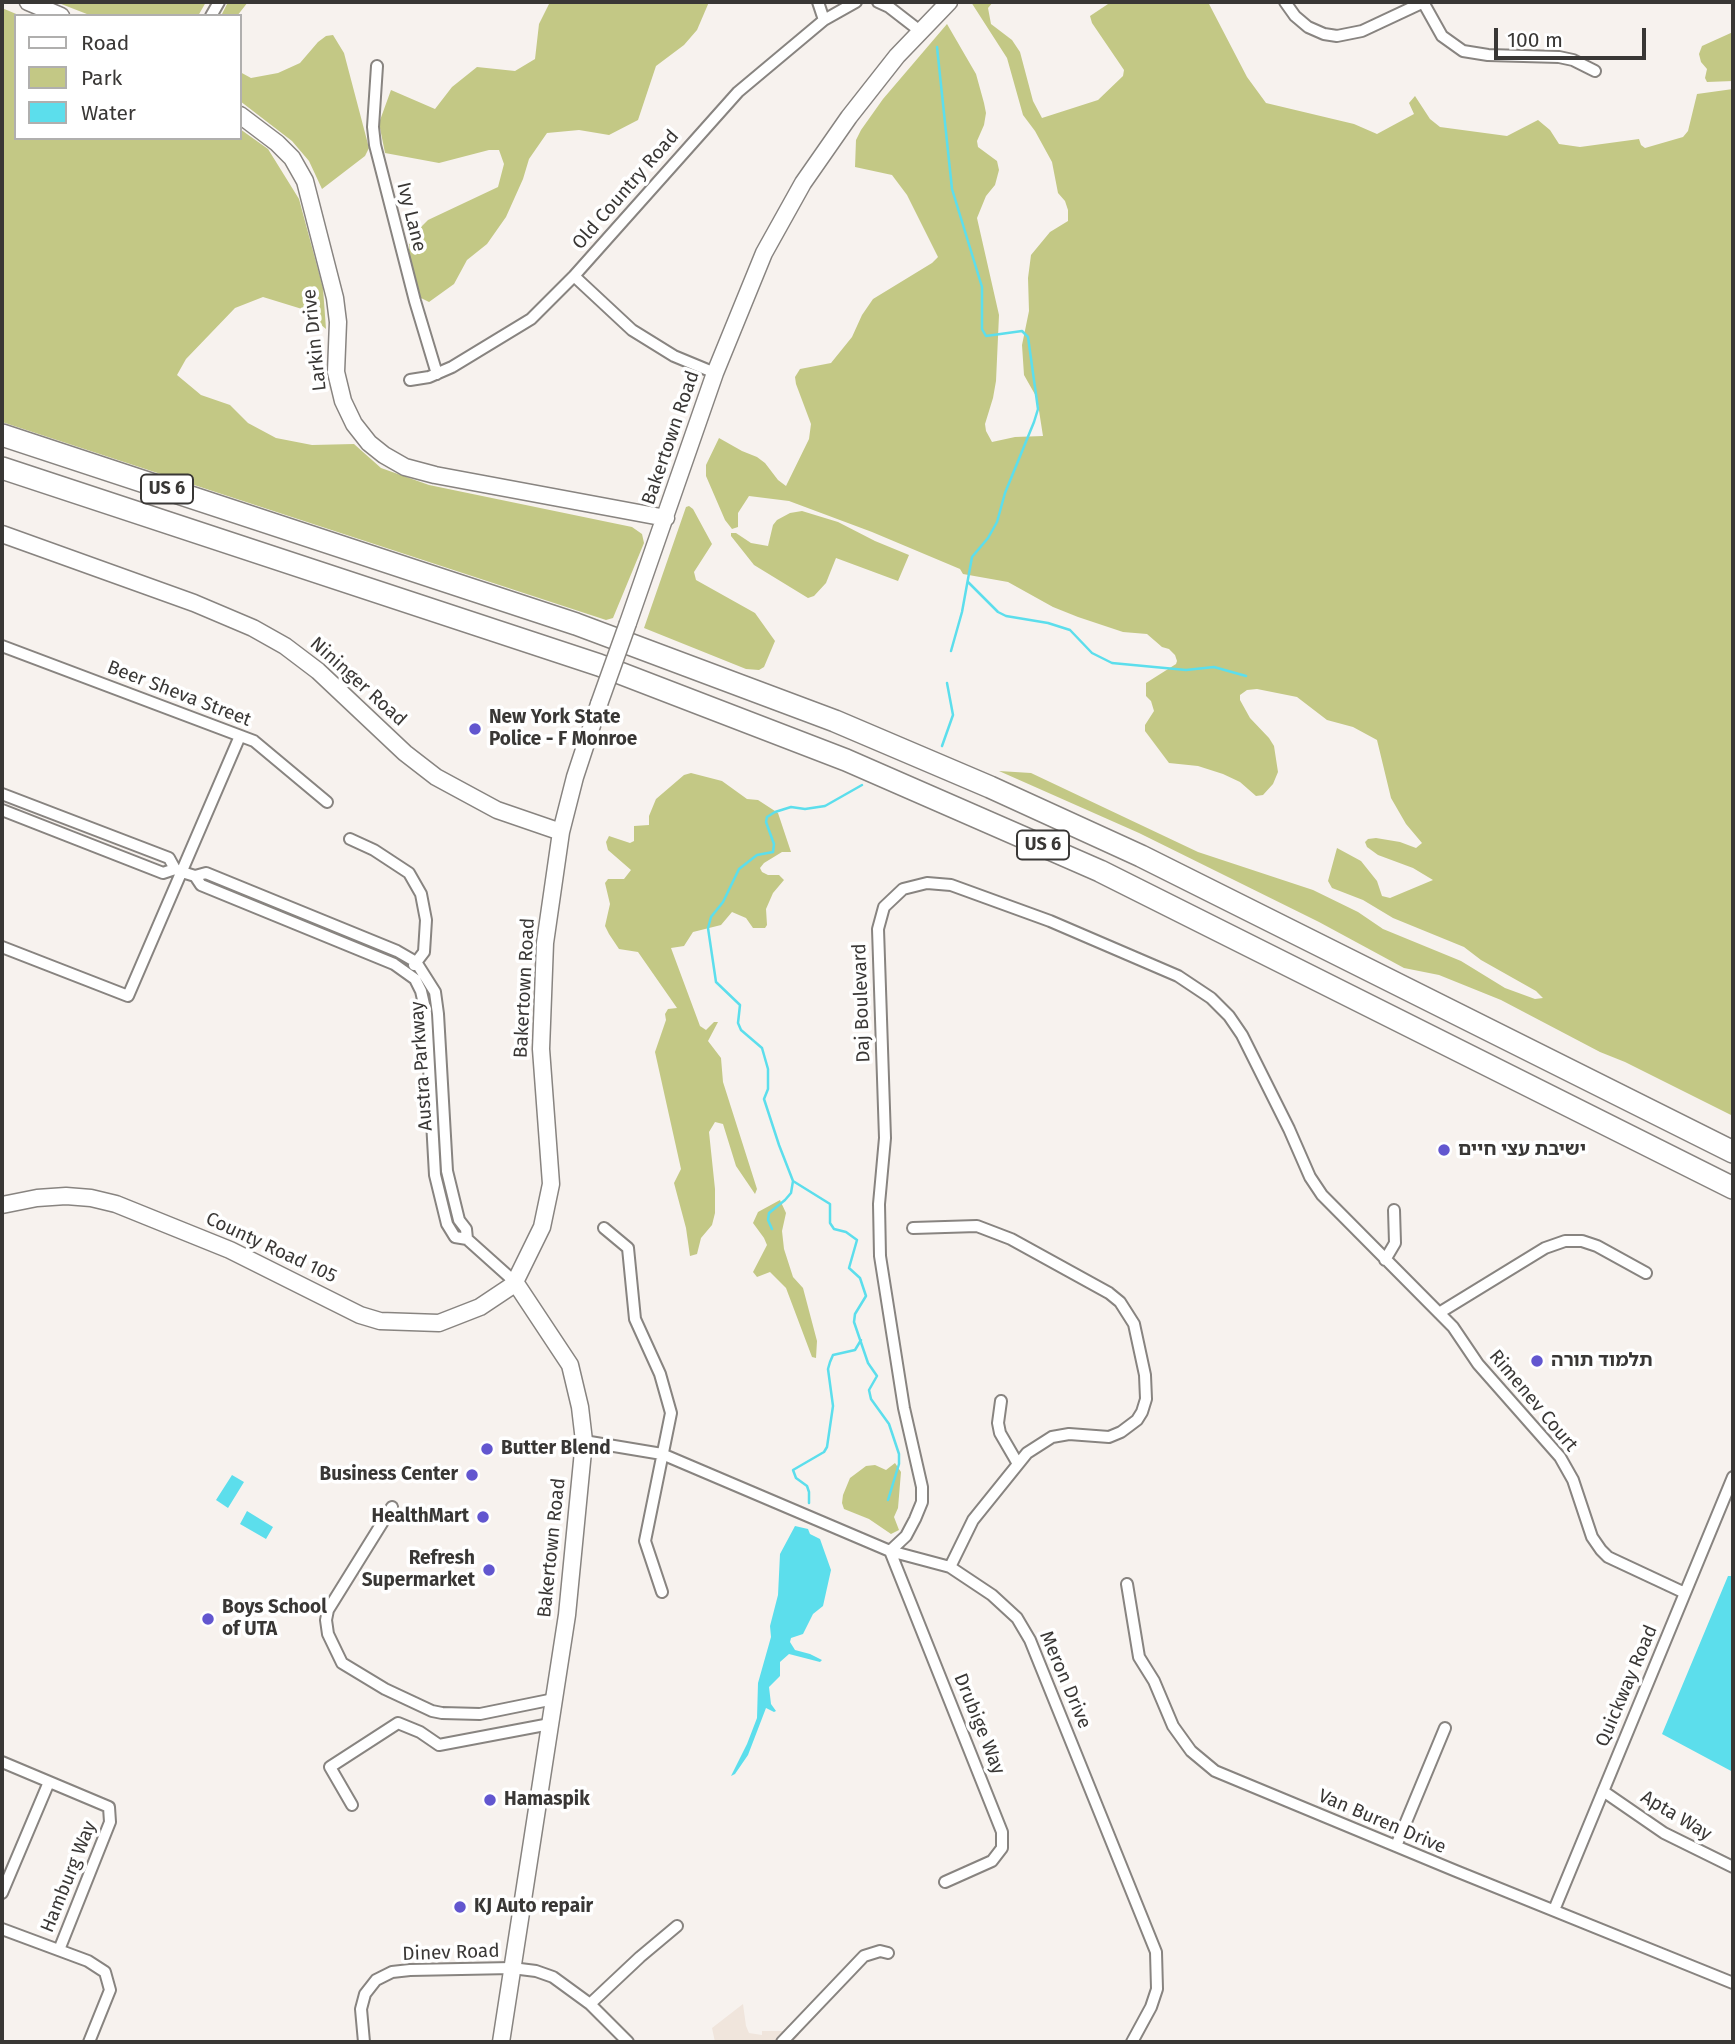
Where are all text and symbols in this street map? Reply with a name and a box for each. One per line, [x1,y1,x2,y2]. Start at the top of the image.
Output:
legend [14,14,242,140]
scale bar [1497,14,1649,58]
text: 100 m [1507,27,1563,53]
text: Road [81,30,129,56]
text: Park [81,65,122,91]
text: Water [81,100,136,126]
street label: Old Country Road [568,126,684,254]
street label: Ivy Lane [391,180,431,254]
street label: Larkin Drive [298,288,332,392]
street label: Bakertown Road [637,368,705,508]
road number: US 6 [141,475,193,504]
street label: Nininger Road [305,633,411,731]
street label: Beer Sheva Street [104,656,254,732]
place label: New York State Police - F Monroe [489,707,637,751]
marker: New York State Police - F Monroe [467,721,483,737]
road number: US 6 [1017,830,1069,860]
street label: Bakertown Road [510,917,540,1059]
street label: Daj Boulevard [849,943,875,1063]
street label: Austra Parkway [406,1000,438,1132]
place label: ישיבת עצי חיים [1458,1139,1586,1161]
marker: ישיבת עצי חיים [1436,1142,1452,1158]
street label: County Road 105 [202,1208,340,1288]
street label: Rimenev Court [1484,1345,1582,1457]
place label: תלמוד תורה [1551,1350,1653,1372]
marker: תלמוד תורה [1529,1353,1545,1369]
place label: Butter Blend [501,1438,611,1460]
marker: Butter Blend [479,1441,495,1457]
place label: Business Center [320,1464,458,1486]
marker: Business Center [464,1467,480,1483]
street label: Bakertown Road [533,1477,571,1619]
place label: HealthMart [372,1506,469,1528]
marker: HealthMart [475,1509,491,1525]
place label: Refresh Supermarket [362,1548,475,1592]
marker: Refresh Supermarket [481,1562,497,1578]
place label: Boys School of UTA [222,1597,327,1641]
marker: Boys School of UTA [200,1611,216,1627]
street label: Quickway Road [1591,1622,1663,1750]
street label: Meron Drive [1034,1628,1096,1732]
street label: Drubige Way [948,1670,1010,1778]
street label: Van Buren Drive [1315,1785,1449,1859]
street label: Apta Way [1636,1786,1716,1846]
place label: Hamaspik [504,1789,590,1811]
marker: Hamaspik [482,1792,498,1808]
street label: Hamburg Way [36,1818,102,1936]
place label: KJ Auto repair [474,1896,593,1918]
marker: KJ Auto repair [452,1899,468,1915]
street label: Dinev Road [402,1940,500,1966]

